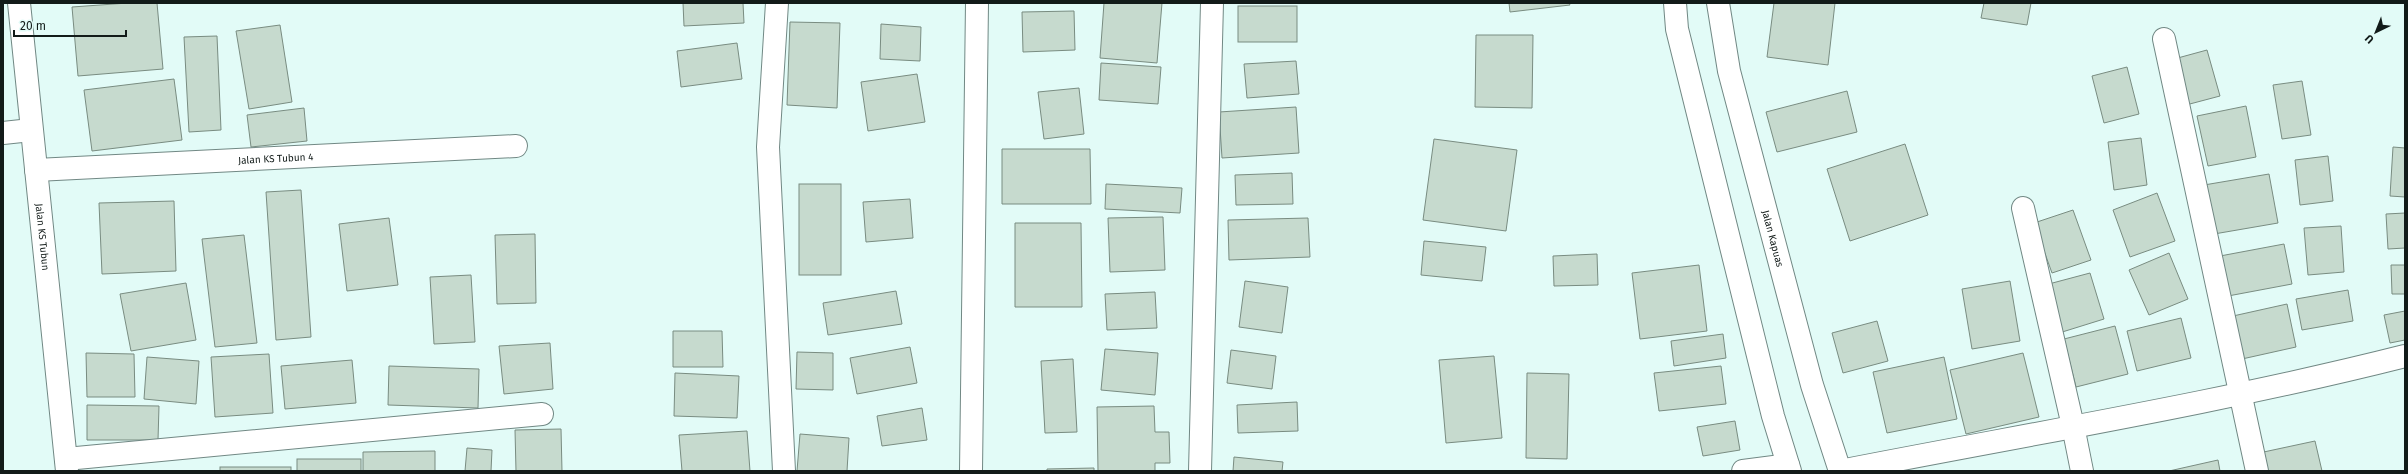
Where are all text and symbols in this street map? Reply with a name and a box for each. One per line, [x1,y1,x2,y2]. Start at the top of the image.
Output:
scale bar [14,12,126,38]
north arrow [2356,12,2396,52]
text: 20 m [20,19,46,33]
text: U [2362,32,2377,46]
street label: Jalan KS Tubun 4 [238,151,314,167]
street label: Jalan KS Tubun [33,203,51,271]
street label: Jalan Kapuas [1759,209,1786,269]

